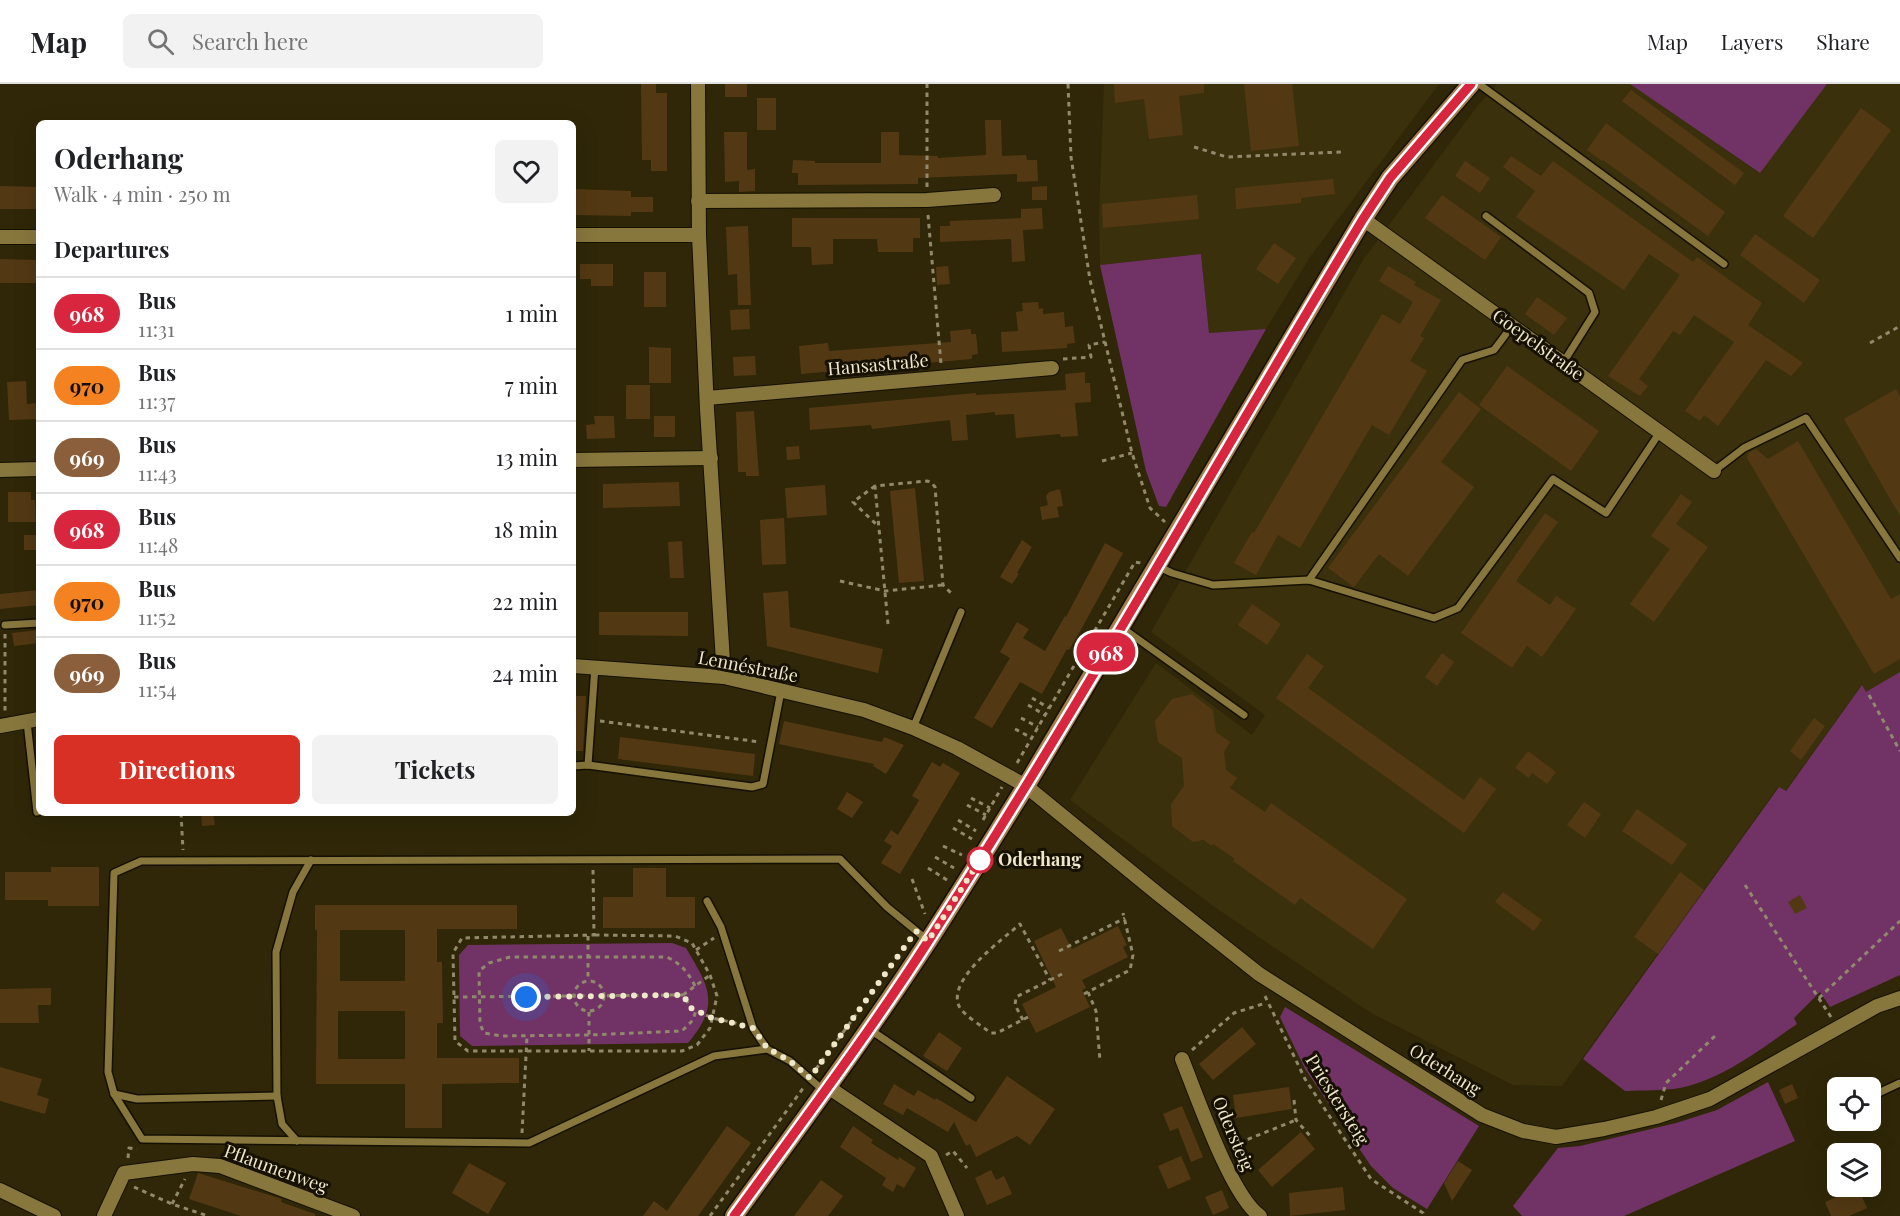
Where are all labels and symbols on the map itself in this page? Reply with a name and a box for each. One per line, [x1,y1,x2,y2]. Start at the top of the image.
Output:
street label: Goepelstraße [1488,303,1589,385]
street label: Hansastraße [826,348,929,380]
line badge: 968 [1072,632,1140,672]
street label: Lennéstraße [696,645,800,687]
marker: Oderhang [967,847,993,873]
place label: Oderhang [998,847,1081,871]
your location [511,982,541,1012]
street label: Oderhang [1405,1038,1486,1101]
street label: Priestersteig [1300,1050,1376,1150]
street label: Odersteig [1207,1092,1261,1175]
street label: Pflaumenweg [221,1138,332,1198]

